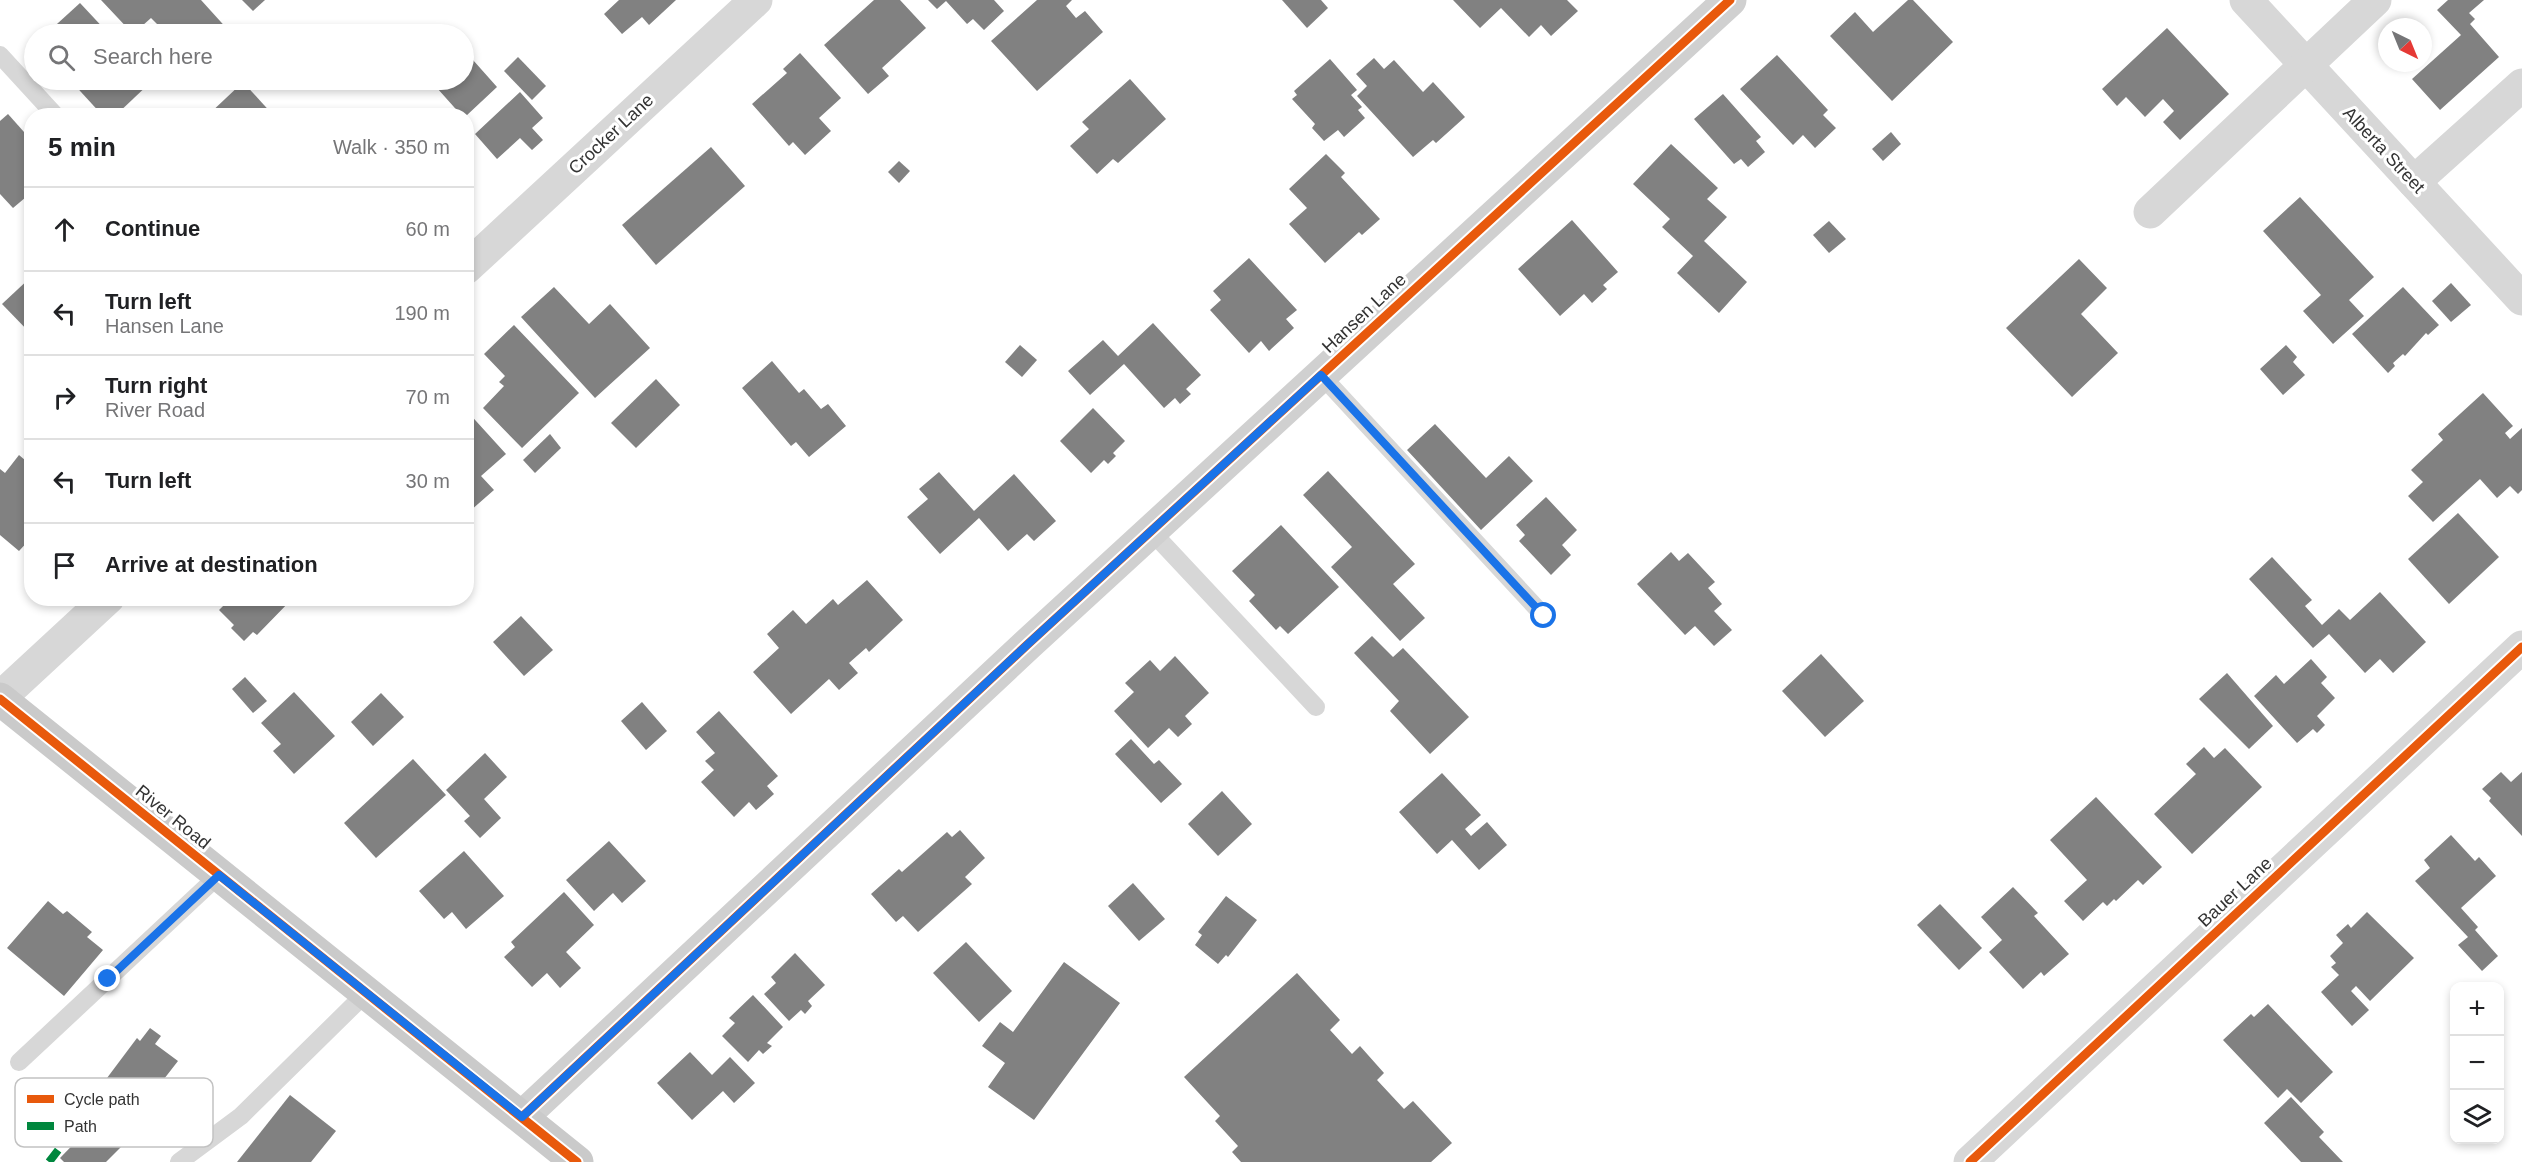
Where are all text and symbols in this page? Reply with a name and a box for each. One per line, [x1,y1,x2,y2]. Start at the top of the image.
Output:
north arrow [2378,18,2432,72]
search box [24,24,474,90]
icon: search [45,41,78,74]
text: Search here [93,44,213,69]
street label: Crocker Lane [565,90,657,178]
street label: Alberta Street [2339,103,2429,197]
text: 5 min [48,132,116,162]
text: Walk · 350 m [333,136,450,158]
icon: ahead [48,213,81,246]
text: Continue [105,216,200,241]
text: 60 m [406,218,450,240]
street label: Hansen Lane [1318,269,1410,357]
text: Turn left [105,289,191,314]
icon: left [48,297,81,330]
text: 190 m [394,302,450,324]
text: Hansen Lane [105,315,224,337]
text: Turn right [105,373,207,398]
icon: right [48,381,81,414]
text: 70 m [406,386,450,408]
text: River Road [105,399,205,421]
icon: left [48,465,81,498]
text: Turn left [105,468,191,493]
text: 30 m [406,470,450,492]
icon: arrive [48,549,81,582]
text: Arrive at destination [105,552,318,577]
route start [1530,602,1556,628]
street label: River Road [132,781,214,853]
street label: Bauer Lane [2194,853,2276,931]
route end [94,965,120,991]
map controls [2450,982,2504,1144]
button: + [2450,982,2504,1036]
button: − [2450,1036,2504,1090]
legend [15,1078,213,1147]
button: layers [2450,1090,2504,1144]
text: Cycle path [64,1091,140,1108]
text: Path [64,1118,97,1135]

